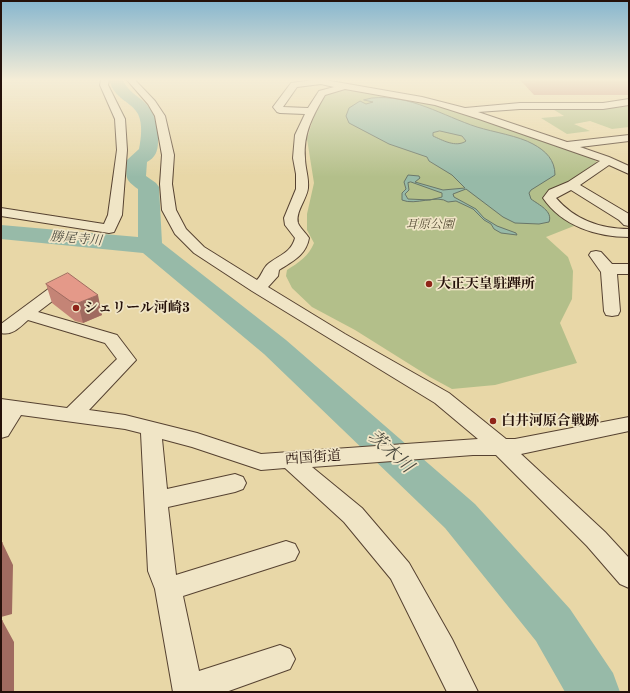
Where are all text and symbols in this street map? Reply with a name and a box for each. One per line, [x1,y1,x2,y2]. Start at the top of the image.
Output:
park label: 耳原公園 [406,218,454,232]
water label: 勝尾寺川 [49,229,103,249]
place label: 大正天皇駐蹕所 [437,276,535,292]
marker: 大正天皇駐蹕所 [424,279,434,289]
place label: シェリール河崎3 [84,300,190,316]
marker: シェリール河崎3 [71,303,81,313]
place label: 白井河原合戦跡 [501,413,599,429]
marker: 白井河原合戦跡 [488,416,498,426]
water label: 茨木川 [363,426,417,478]
street label: 西国街道 [284,448,342,468]

